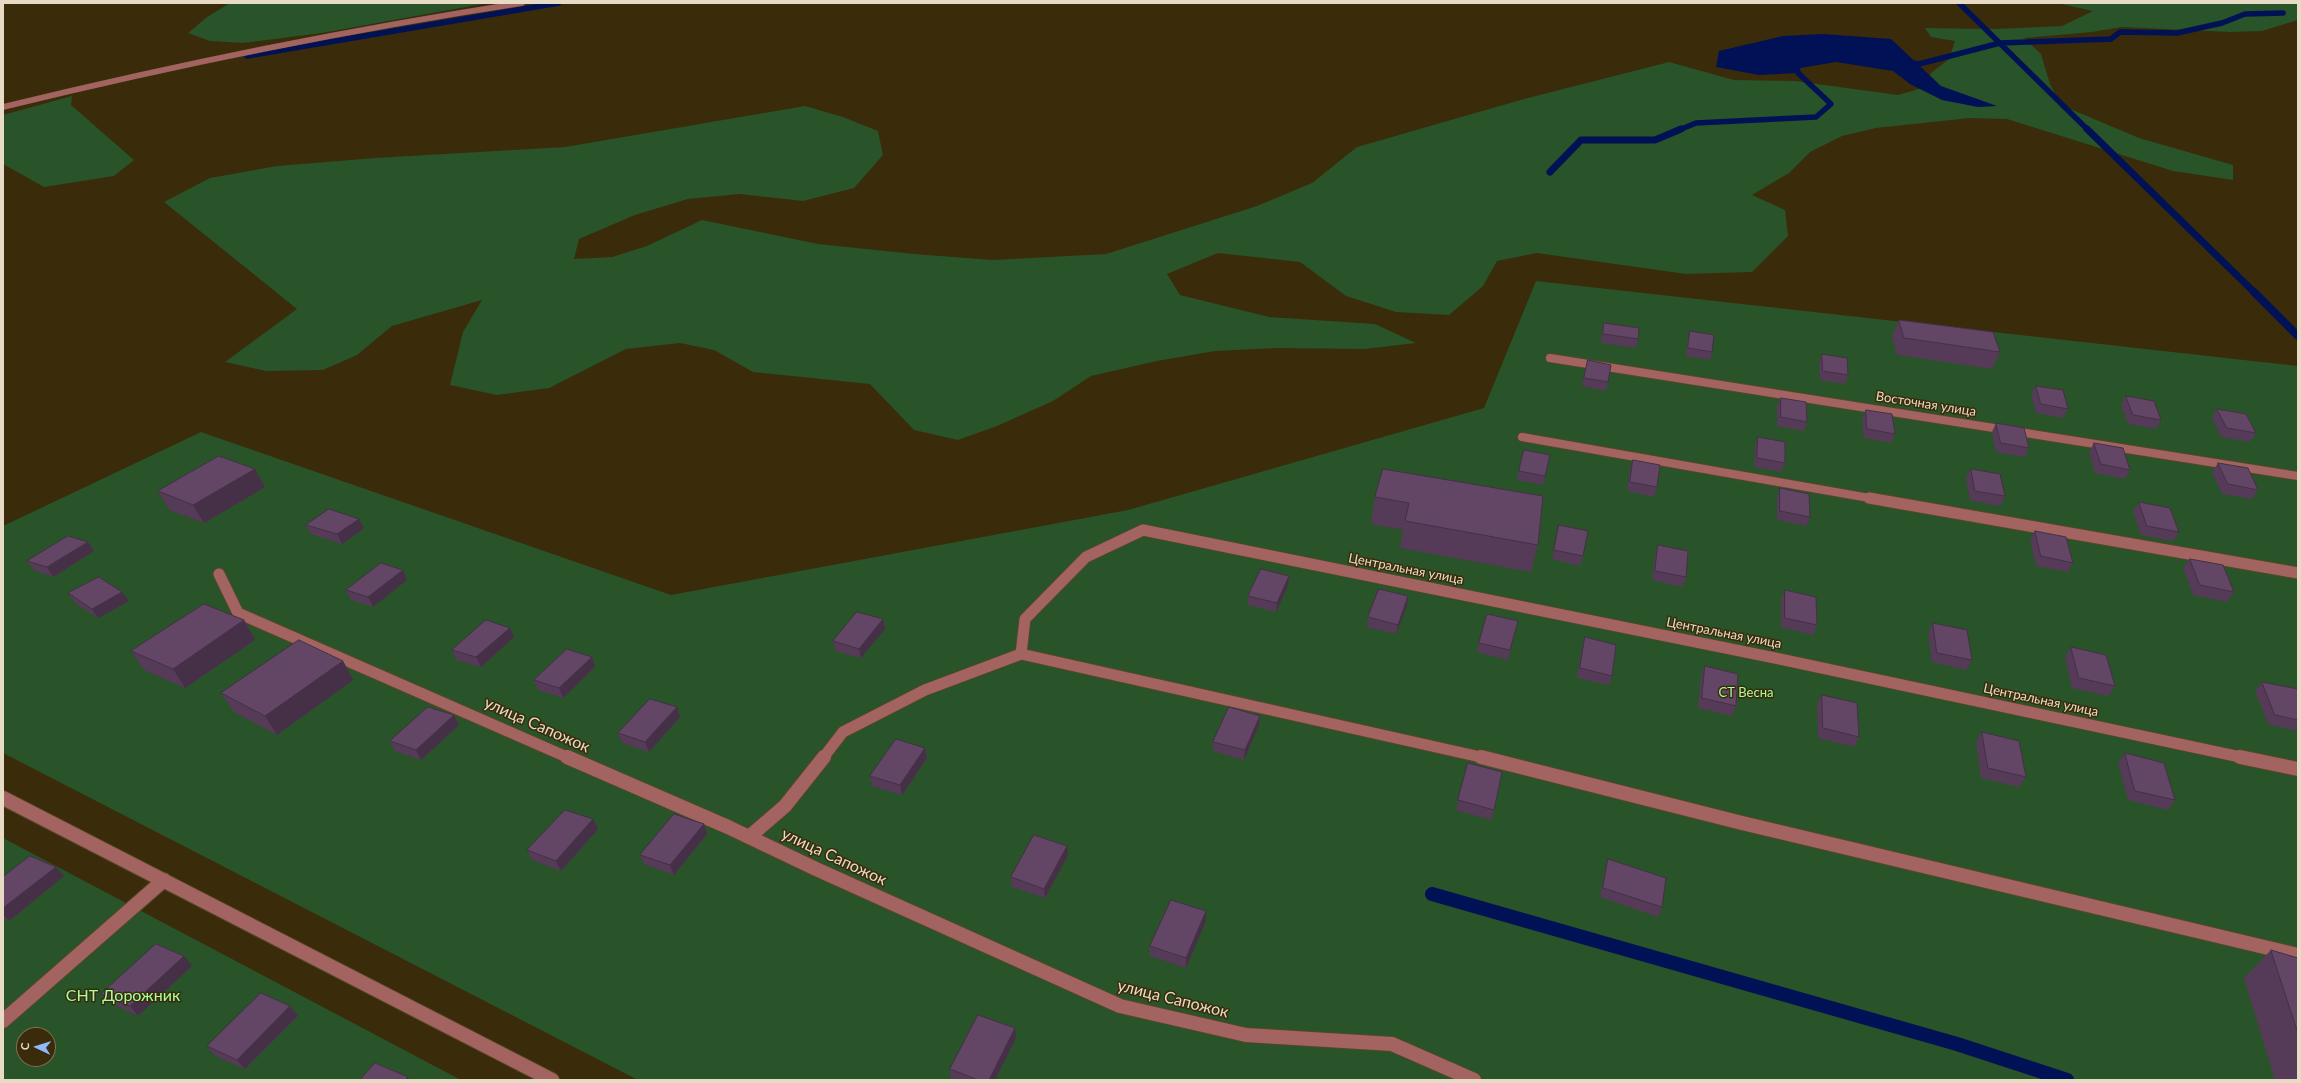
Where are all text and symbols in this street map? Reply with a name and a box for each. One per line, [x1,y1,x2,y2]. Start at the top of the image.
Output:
street label: Восточная улица [1875,388,1977,420]
street label: Центральная улица [1347,550,1465,588]
street label: Центральная улица [1665,614,1783,652]
street label: Центральная улица [1982,680,2100,720]
park label: СТ Весна [1719,685,1773,701]
street label: улица Сапожок [481,693,593,757]
street label: улица Сапожок [778,824,890,890]
street label: улица Сапожок [1115,976,1231,1022]
park label: СНТ Дорожник [66,986,180,1006]
north arrow [16,1027,56,1067]
text: С [18,1042,31,1050]

